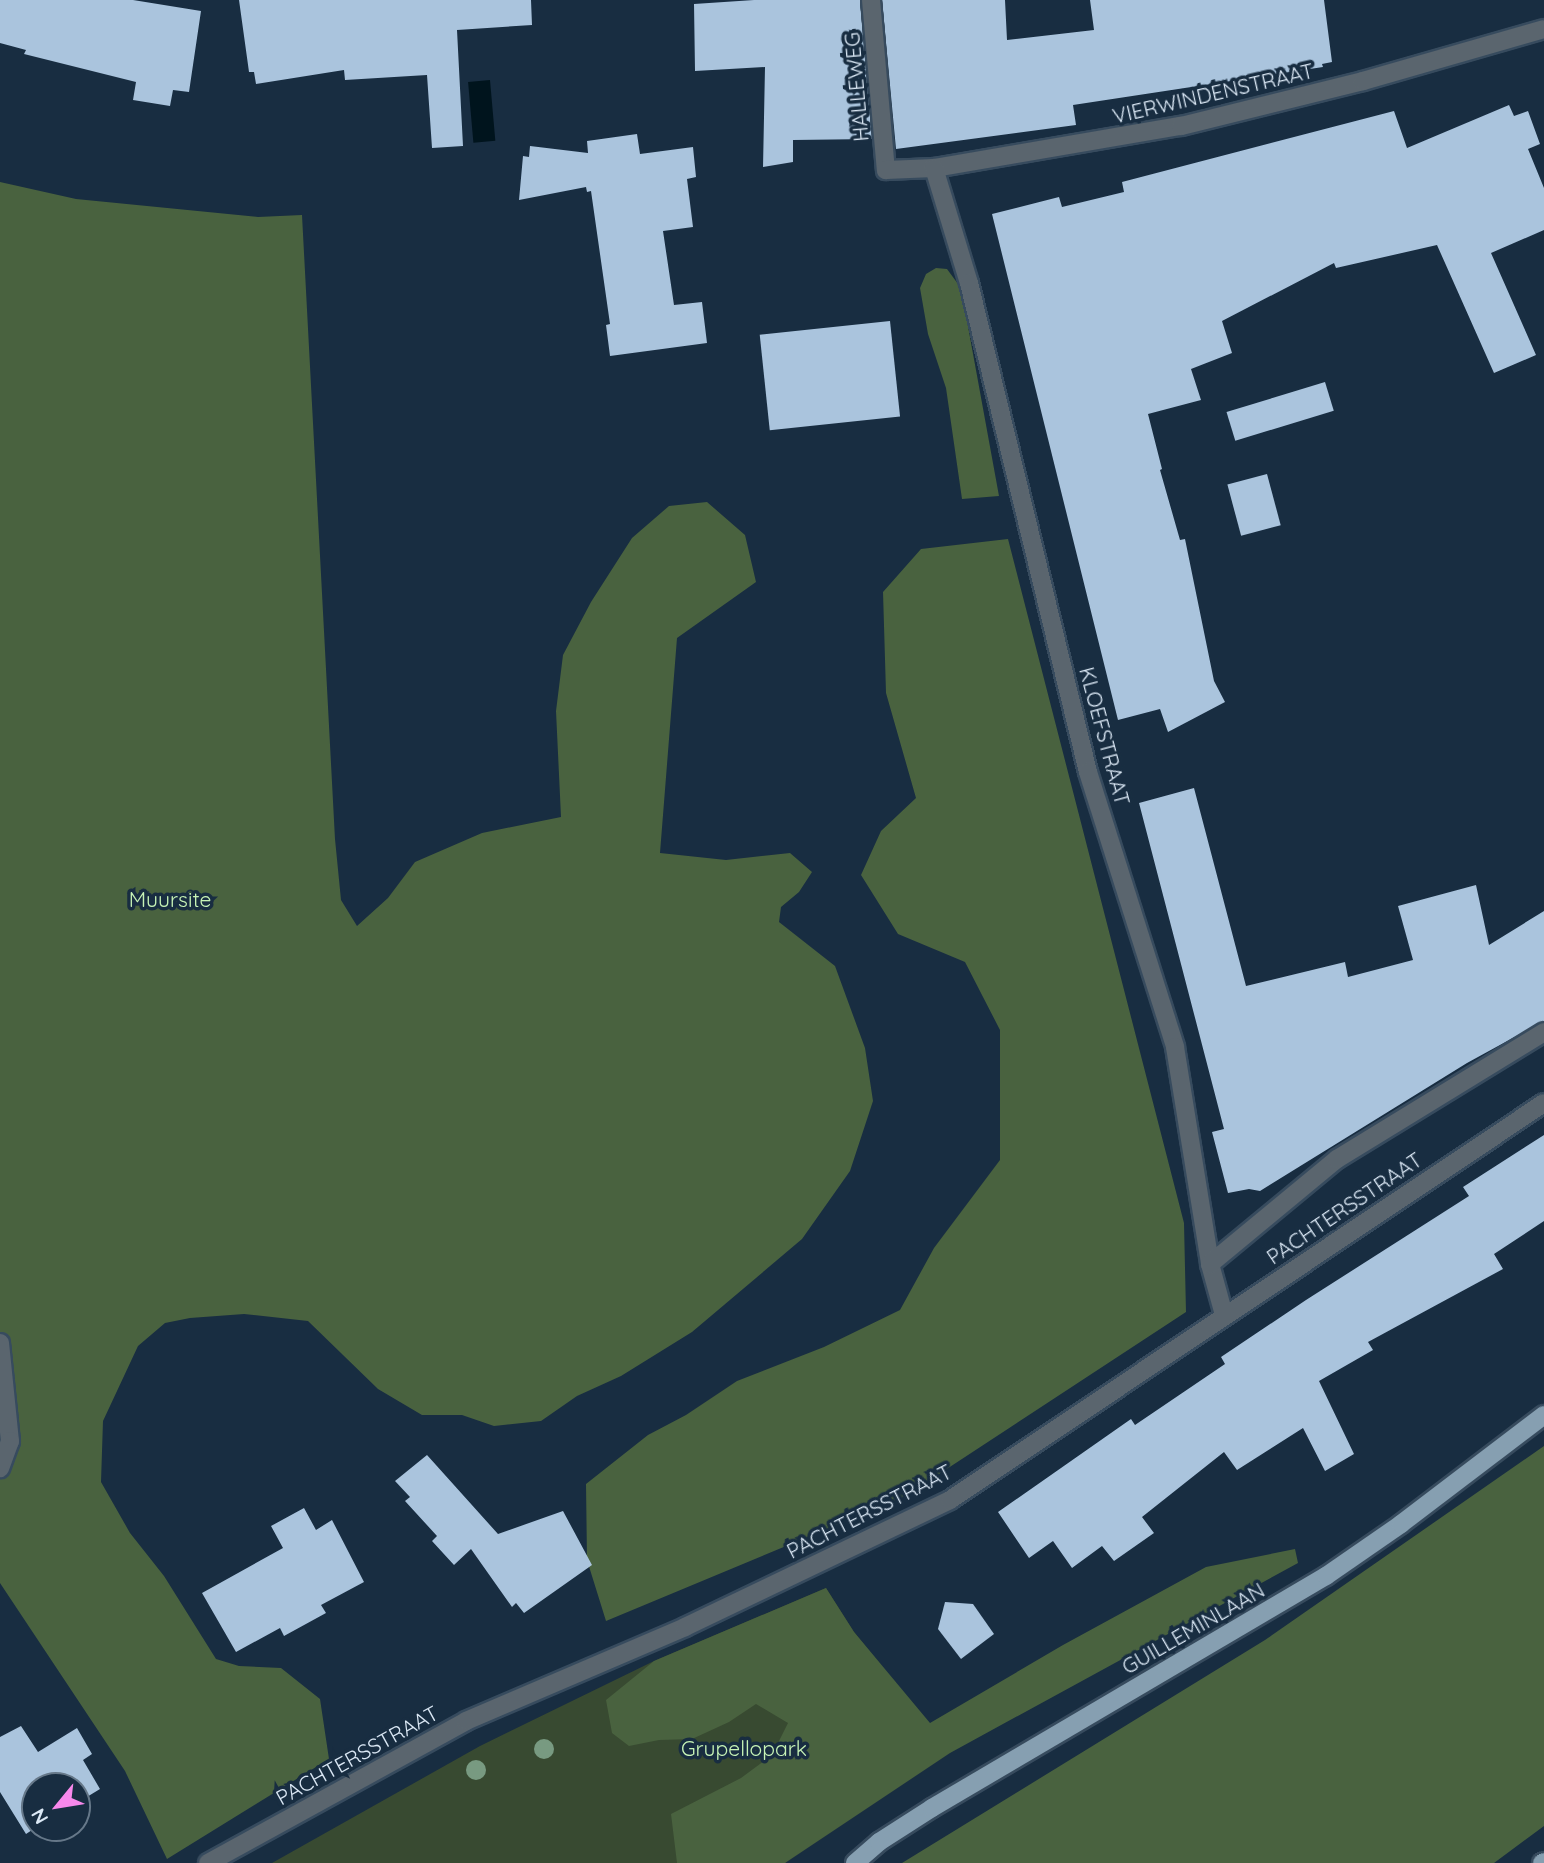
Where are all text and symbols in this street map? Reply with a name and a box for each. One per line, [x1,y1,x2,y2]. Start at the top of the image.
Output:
street label: HALLEWEG [839,31,873,143]
street label: VIERWINDENSTRAAT [1110,58,1316,128]
street label: KLOEFSTRAAT [1074,664,1136,808]
park label: Muursite [129,886,211,912]
street label: PACHTERSSTRAAT [1262,1147,1426,1269]
street label: PACHTERSSTRAAT [782,1458,956,1564]
street label: GUILLEMINLAAN [1117,1577,1269,1679]
street label: PACHTERSSTRAAT [271,1700,443,1810]
park label: Grupellopark [681,1735,807,1761]
north arrow [21,1772,91,1842]
text: N [26,1804,53,1829]

